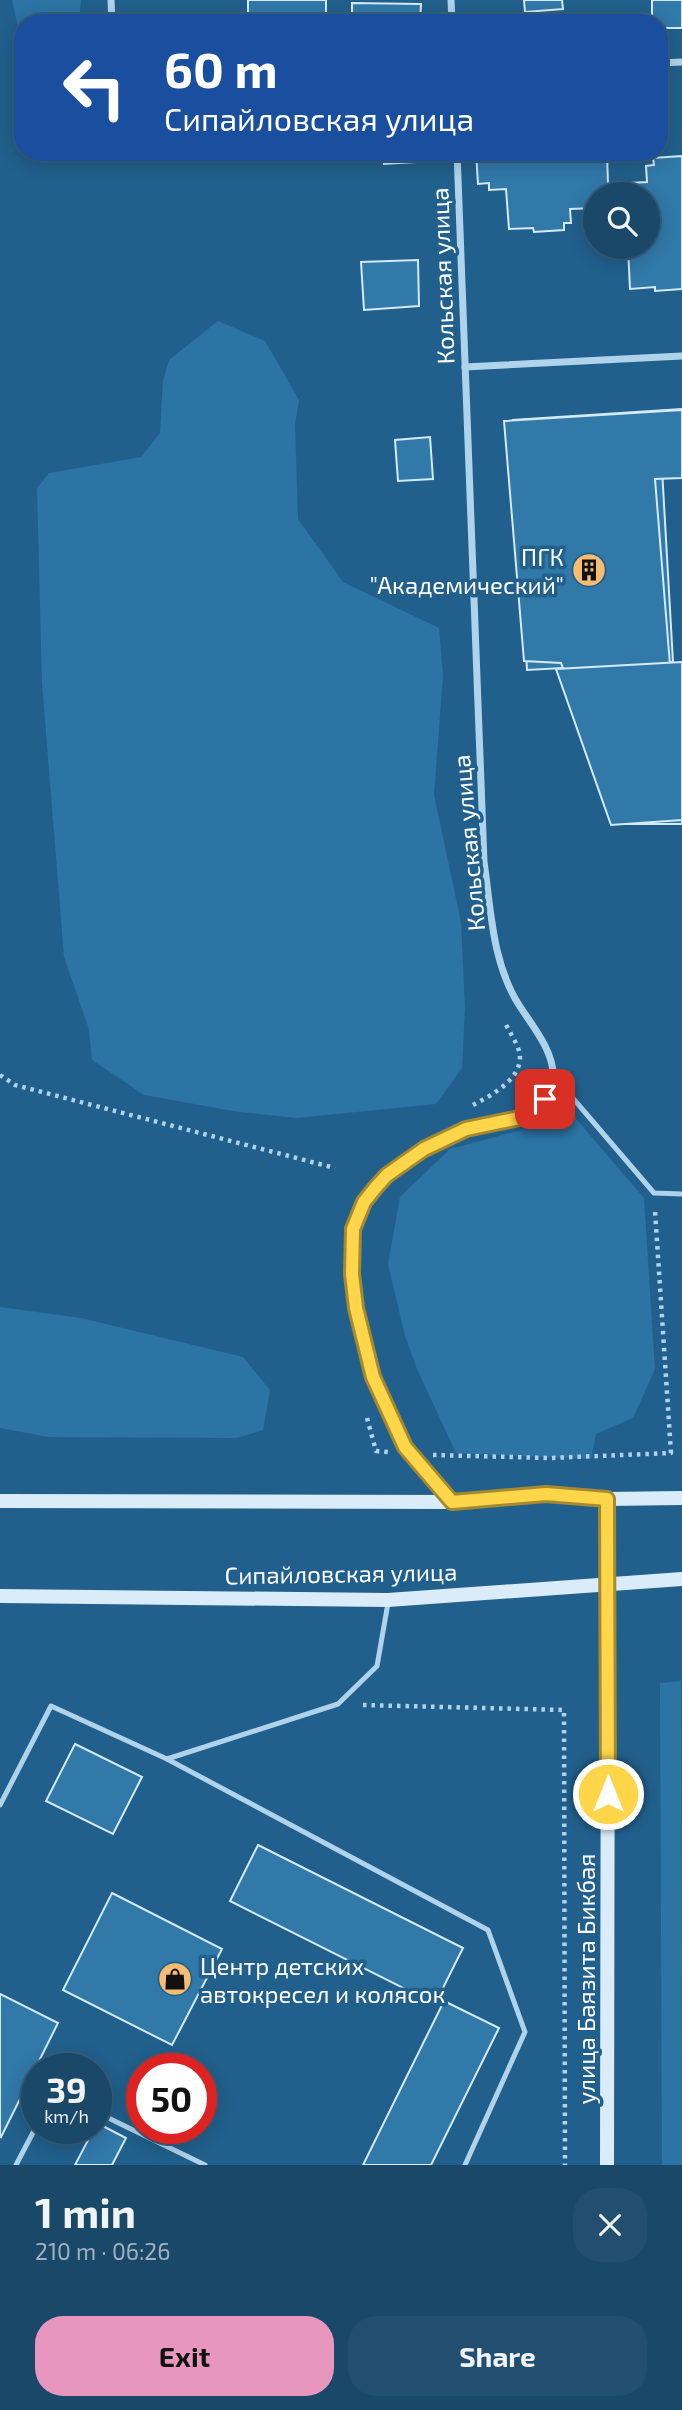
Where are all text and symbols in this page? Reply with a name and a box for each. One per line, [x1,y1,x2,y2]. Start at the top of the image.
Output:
text: 60 m [164,39,278,98]
icon: left [49,42,140,133]
text: Сипайловская улица [164,99,474,137]
map controls [583,182,660,259]
button: search [583,182,660,259]
street label: Кольская улица [424,187,461,365]
place label: ПГК "Академический" [370,542,564,599]
building icon: ПГК "Академический" [570,551,608,589]
street label: Кольская улица [446,754,491,932]
pin [515,1069,575,1129]
icon: arrive [526,1080,564,1118]
street label: Сипайловская улица [224,1556,458,1591]
position arrow [571,1757,645,1831]
street label: улица Баязита Бикбая [571,1854,601,2104]
place label: Центр детских автокресел и колясок [200,1951,446,2008]
shop icon: Центр детских автокресел и колясок [156,1960,194,1998]
speed limit sign: 50 [126,2053,217,2144]
text: 39 [46,2068,87,2110]
text: km/h [44,2105,89,2127]
text: 1 min [35,2186,136,2236]
button: close [573,2188,647,2262]
text: 210 m · 06:26 [35,2237,170,2265]
button: Exit [35,2316,334,2396]
button: Share [348,2316,647,2396]

